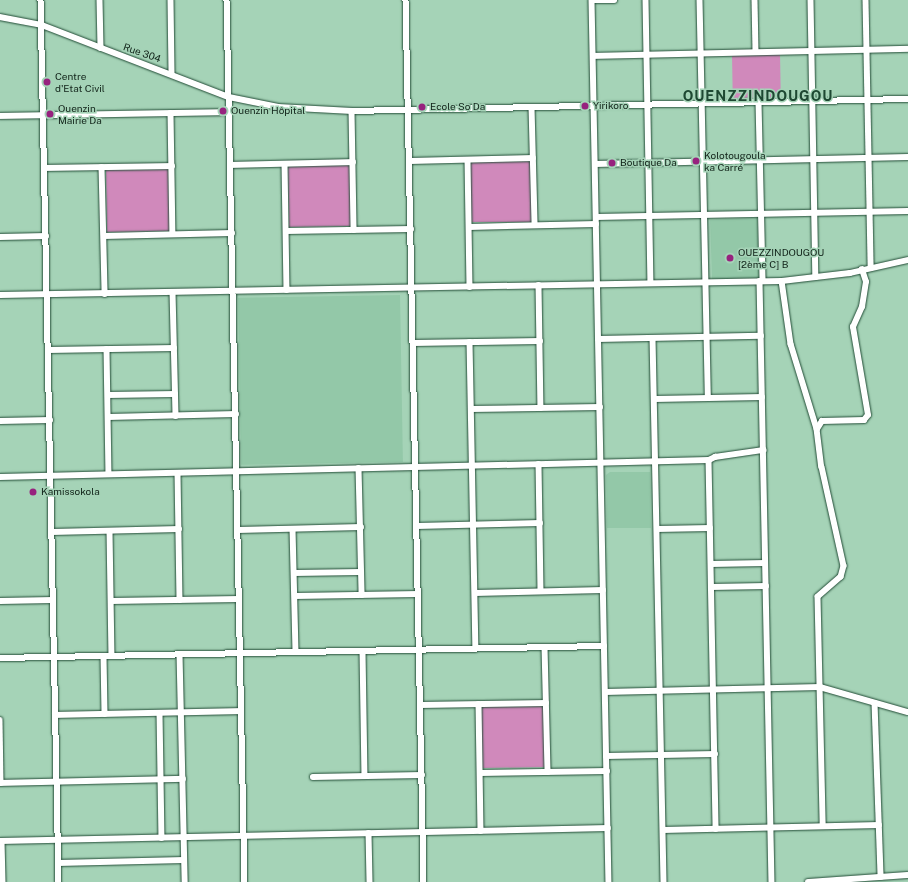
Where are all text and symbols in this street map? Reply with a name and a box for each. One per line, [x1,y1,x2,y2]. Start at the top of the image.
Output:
street label: Rue 304 [122,41,162,65]
place label: Centre d'Etat Civil [55,70,105,94]
marker: Centre d'Etat Civil [42,77,52,87]
district label: OUENZZINDOUGOU [683,88,833,104]
place label: Yirikoro [593,100,628,112]
place label: Ecole So Da [430,101,485,113]
marker: Yirikoro [580,101,590,111]
place label: Ouenzin Mairie Da [58,102,102,126]
marker: Ecole So Da [417,102,427,112]
place label: Ouenzin Hôpital [231,105,305,117]
marker: Ouenzin Hôpital [218,106,228,116]
marker: Ouenzin Mairie Da [45,109,55,119]
place label: Kolotougoula ka Carré [704,149,766,172]
marker: Kolotougoula ka Carré [691,156,701,166]
place label: Boutique Da [620,157,677,169]
marker: Boutique Da [607,158,617,168]
place label: OUEZZINDOUGOU [2ème C] B [738,246,824,270]
marker: OUEZZINDOUGOU [2ème C] B [725,253,735,263]
place label: Kamissokola [41,486,100,498]
marker: Kamissokola [28,487,38,497]

